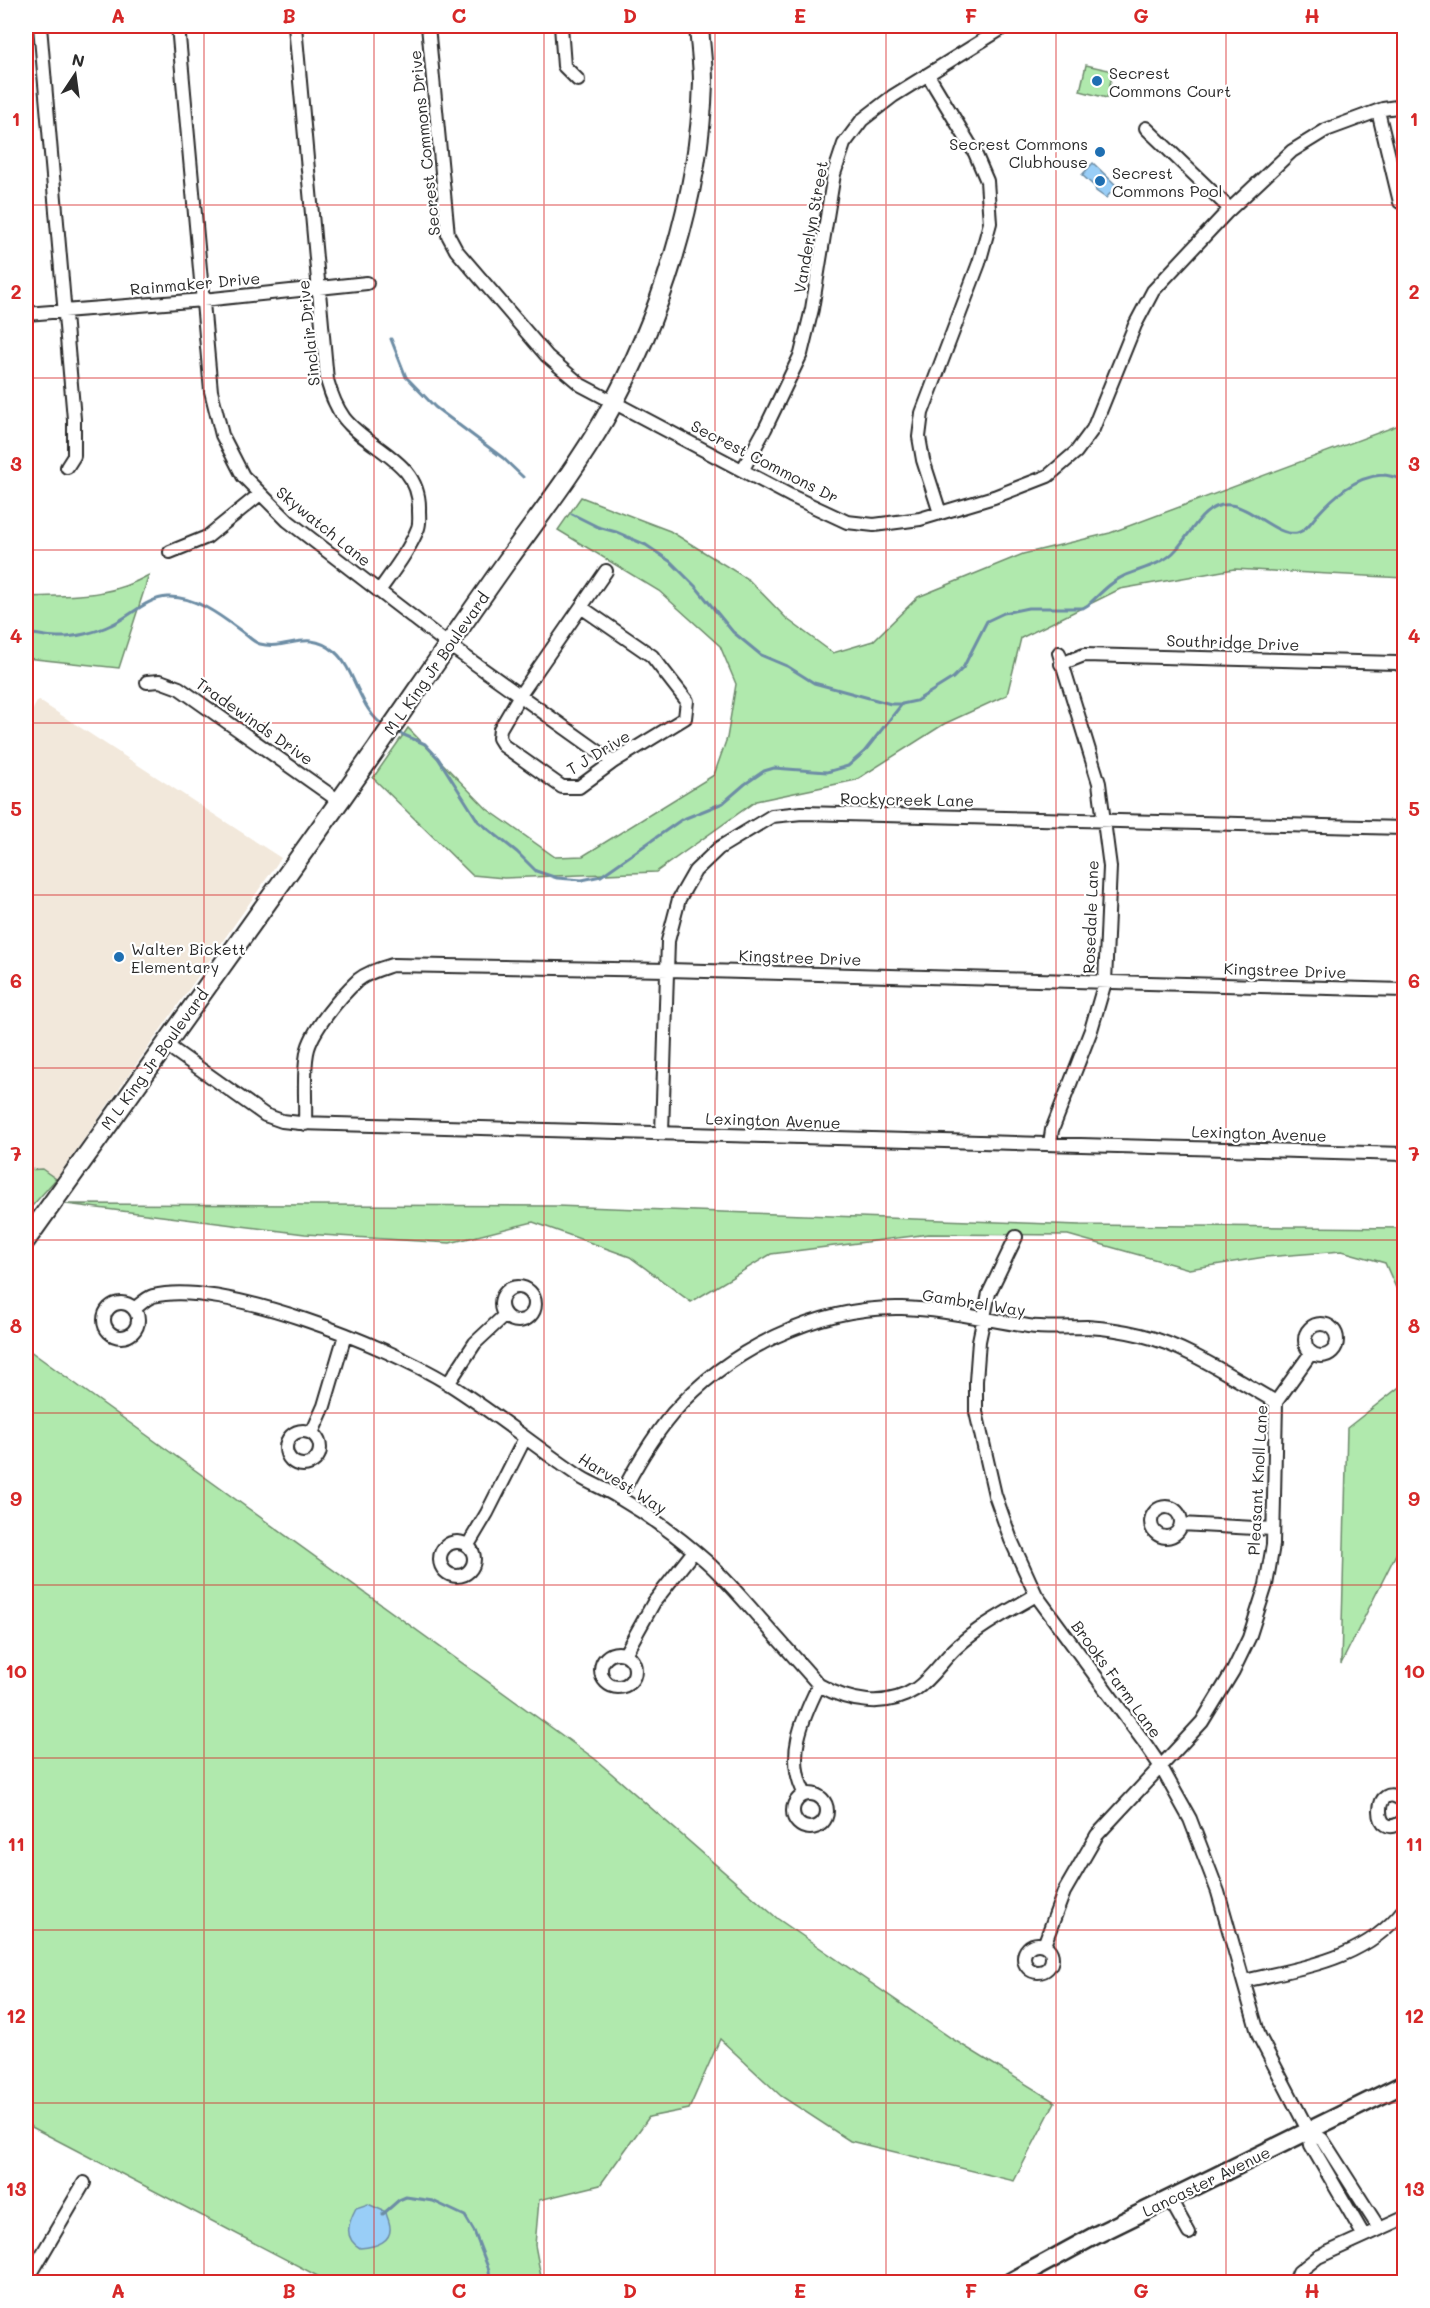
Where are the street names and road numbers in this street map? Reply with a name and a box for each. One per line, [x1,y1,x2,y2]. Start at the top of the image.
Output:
street label: Secrest Commons Drive [404,49,444,237]
street label: Vanderlyn Street [788,159,832,295]
street label: Rainmaker Drive [129,267,261,299]
street label: Sinclair Drive [292,279,324,387]
street label: Secrest Commons Dr [688,415,842,507]
street label: Skywatch Lane [272,481,376,571]
street label: M L King Jr Boulevard [379,587,493,739]
street label: Southridge Drive [1166,629,1300,655]
street label: Tradewinds Drive [192,673,318,769]
street label: T J Drive [562,725,634,779]
street label: Rockycreek Lane [840,787,974,811]
street label: Rosedale Lane [1078,860,1102,974]
street label: Kingstree Drive [738,944,862,970]
street label: Kingstree Drive [1223,957,1347,983]
street label: M L King Jr Boulevard [96,984,212,1134]
street label: Lexington Avenue [705,1107,841,1133]
street label: Lexington Avenue [1191,1120,1327,1146]
street label: Gambrel Way [921,1283,1027,1321]
street label: Pleasant Knoll Lane [1243,1404,1271,1556]
street label: Harvest Way [575,1448,671,1518]
street label: Brooks Farm Lane [1067,1616,1167,1742]
street label: Lancaster Avenue [1139,2141,1273,2221]

